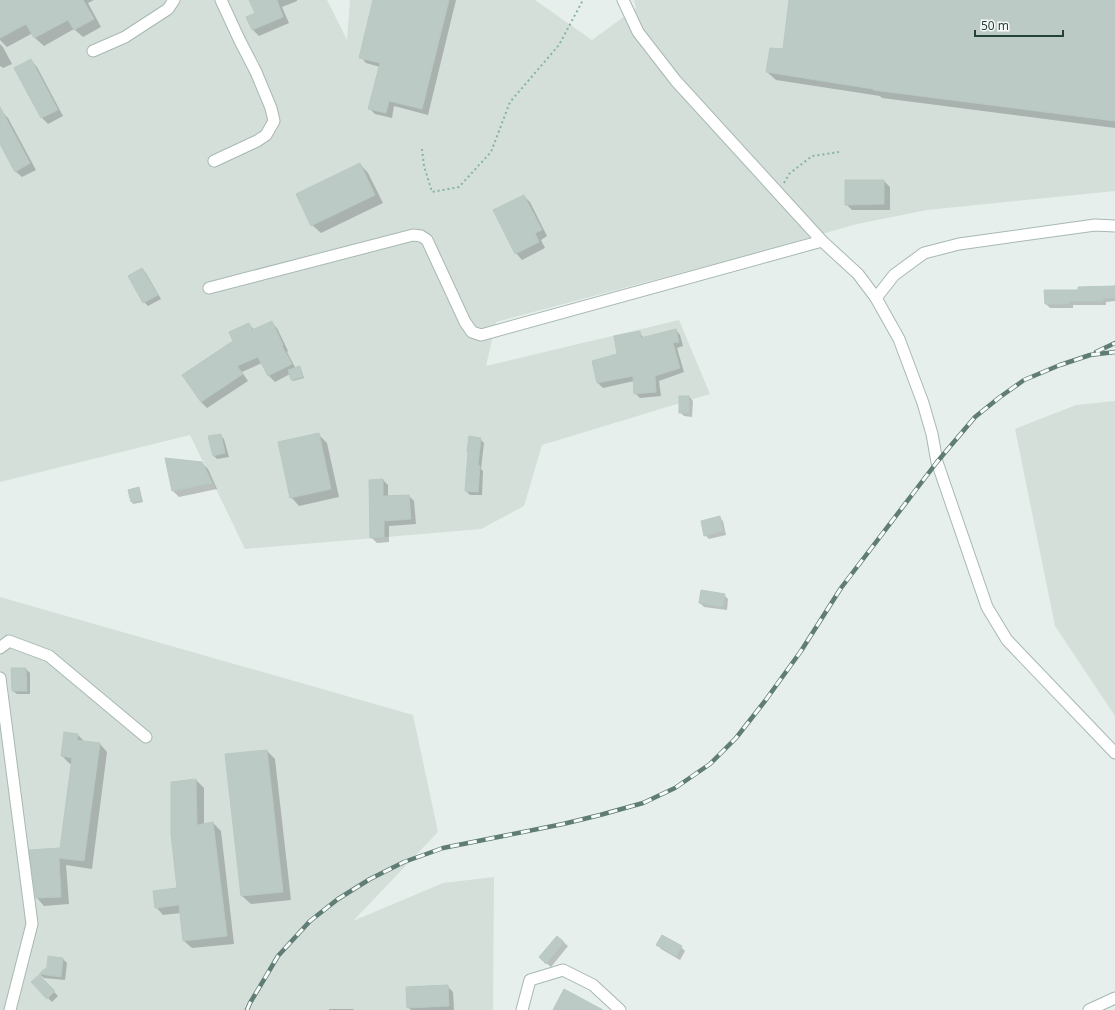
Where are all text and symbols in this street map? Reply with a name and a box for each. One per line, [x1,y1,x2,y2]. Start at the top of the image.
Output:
scale bar [975,12,1063,38]
text: 50 m [981,17,1009,34]

